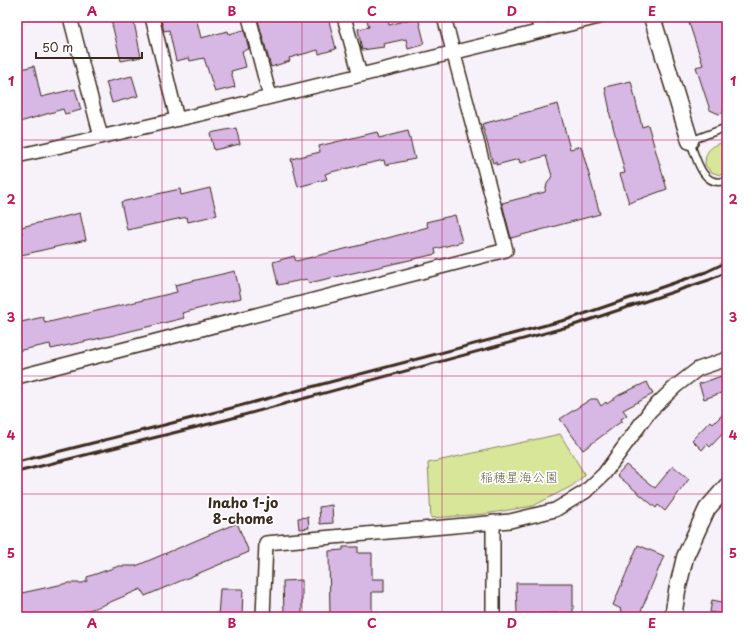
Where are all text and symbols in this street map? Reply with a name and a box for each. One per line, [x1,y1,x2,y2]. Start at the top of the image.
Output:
text: A [87,1,97,20]
text: B [228,1,237,20]
text: C [367,1,377,20]
text: D [507,1,517,20]
text: E [648,1,656,20]
scale bar [36,34,142,60]
text: 50 m [42,38,73,56]
text: 1 [8,71,14,90]
text: 1 [730,71,736,90]
text: 2 [6,189,16,208]
text: 2 [728,189,738,208]
text: 3 [7,307,16,326]
text: 3 [729,307,738,326]
text: 4 [7,425,16,444]
text: 4 [729,425,738,444]
park label: 稲穂星海公園 [480,467,558,486]
district label: Inaho 1-jo 8-chome [208,492,278,529]
text: 5 [7,543,15,562]
text: 5 [729,543,737,562]
text: A [87,613,97,632]
text: B [228,613,237,632]
text: C [367,613,377,632]
text: D [507,613,517,632]
text: E [648,613,656,632]

